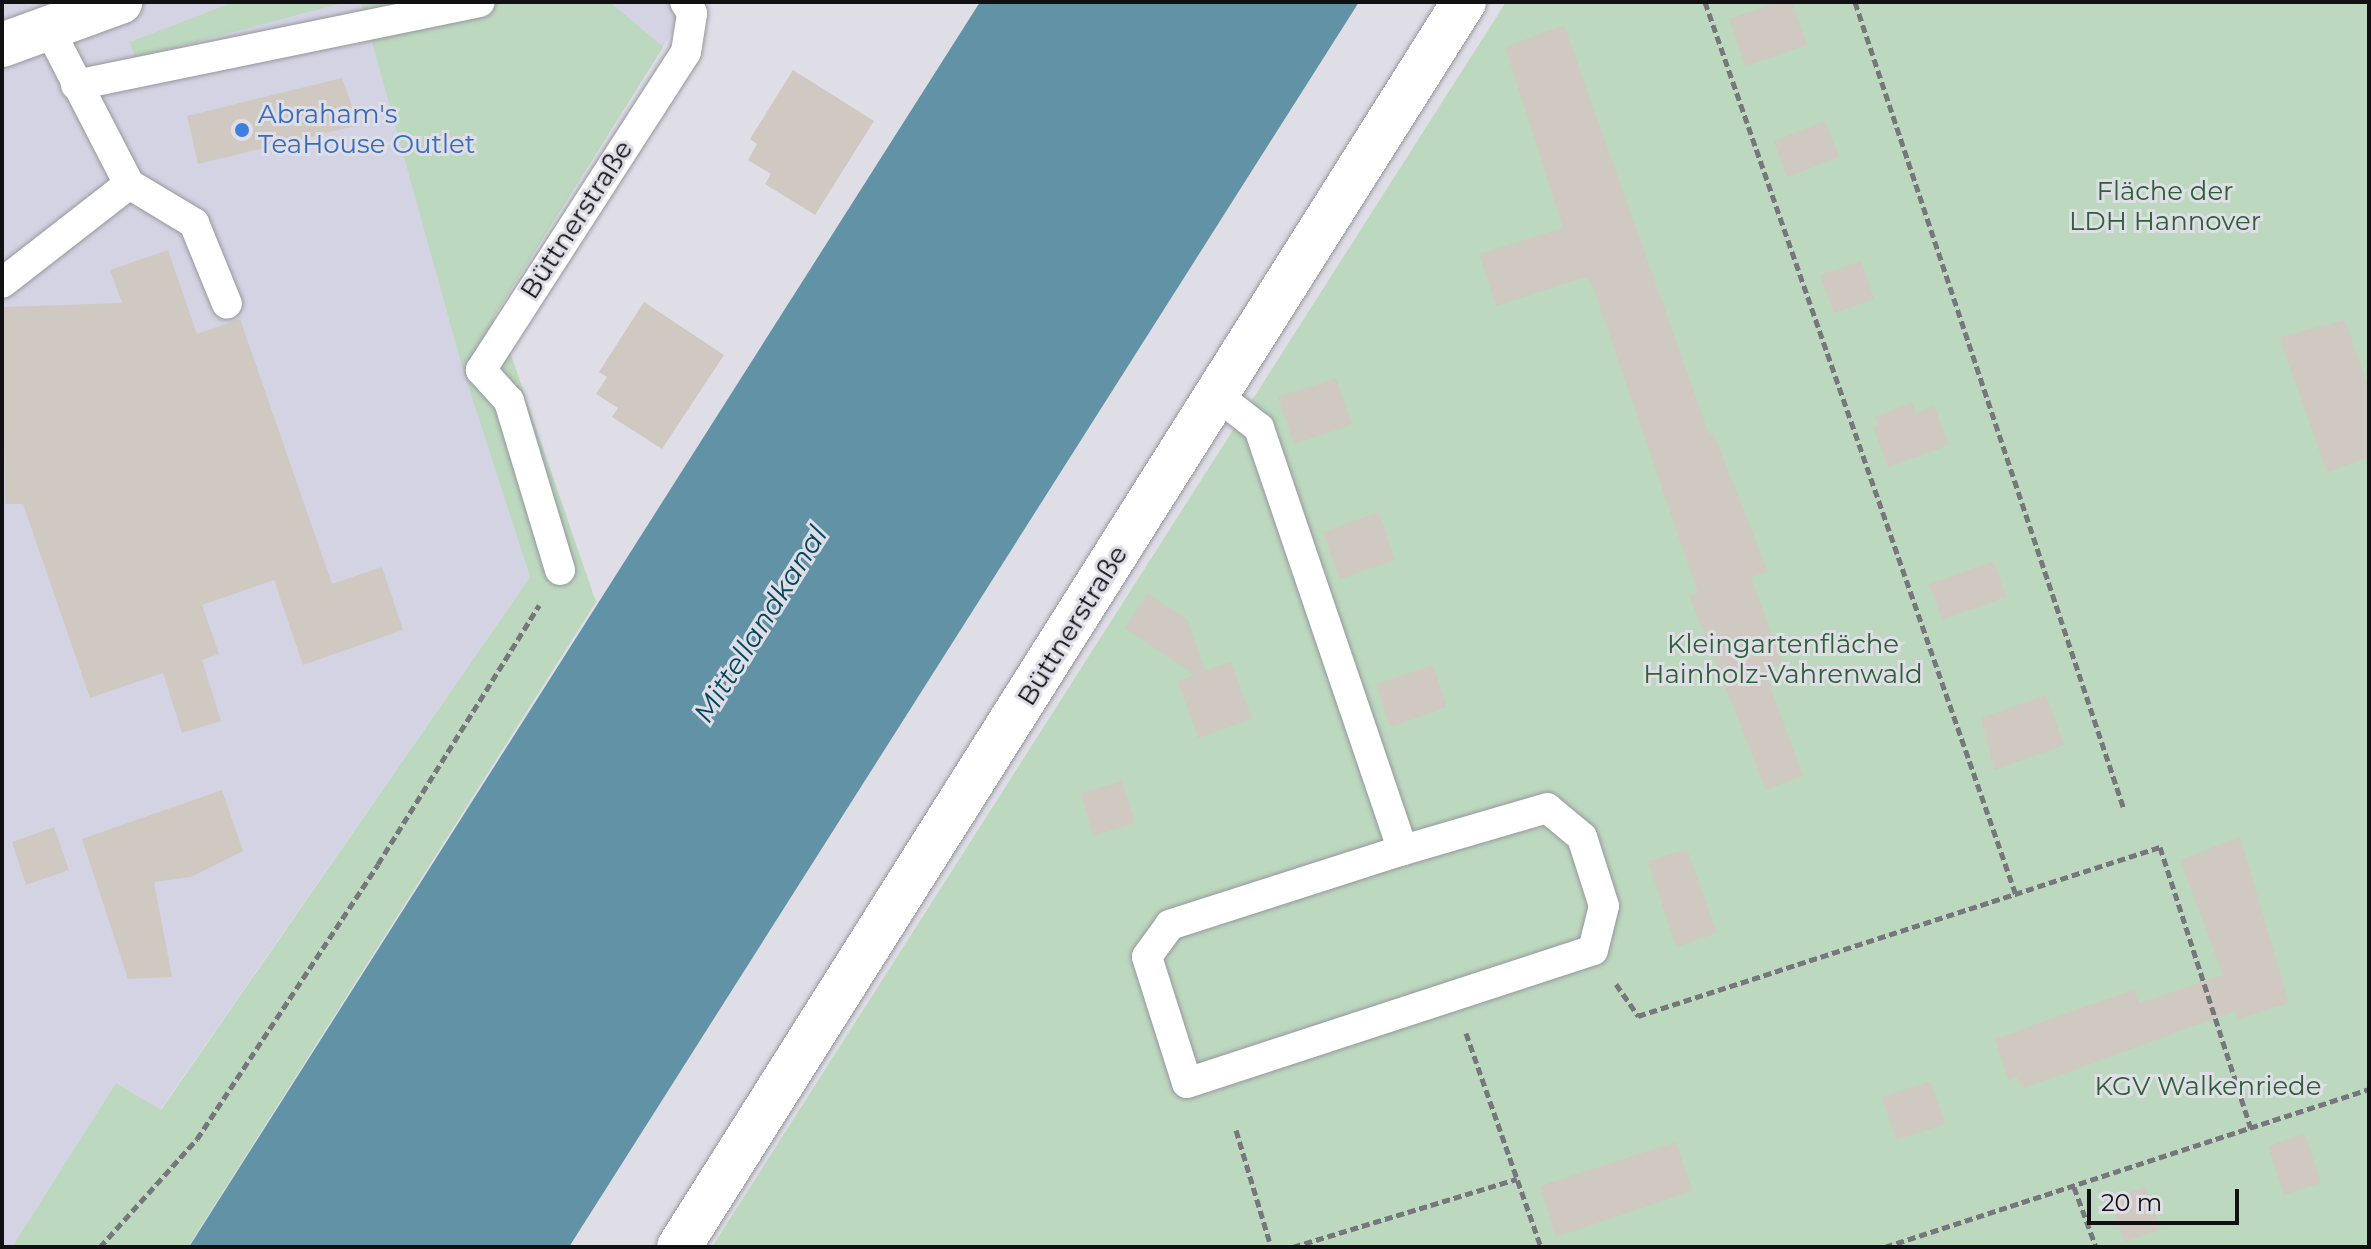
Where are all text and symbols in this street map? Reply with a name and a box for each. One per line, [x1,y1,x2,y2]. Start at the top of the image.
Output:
place label: Abraham's TeaHouse Outlet [258,99,475,160]
marker: Abraham's TeaHouse Outlet [233,121,251,139]
street label: Büttnerstraße [514,135,640,305]
park label: Fläche der LDH Hannover [2069,176,2261,238]
water label: Mittellandkanal [686,519,834,729]
street label: Büttnerstraße [1011,540,1135,712]
park label: Kleingartenfläche Hainholz-Vahrenwald [1643,629,1923,690]
park label: KGV Walkenriede [2095,1071,2321,1103]
scale bar [2091,1173,2243,1223]
text: 20 m [2101,1188,2162,1217]

